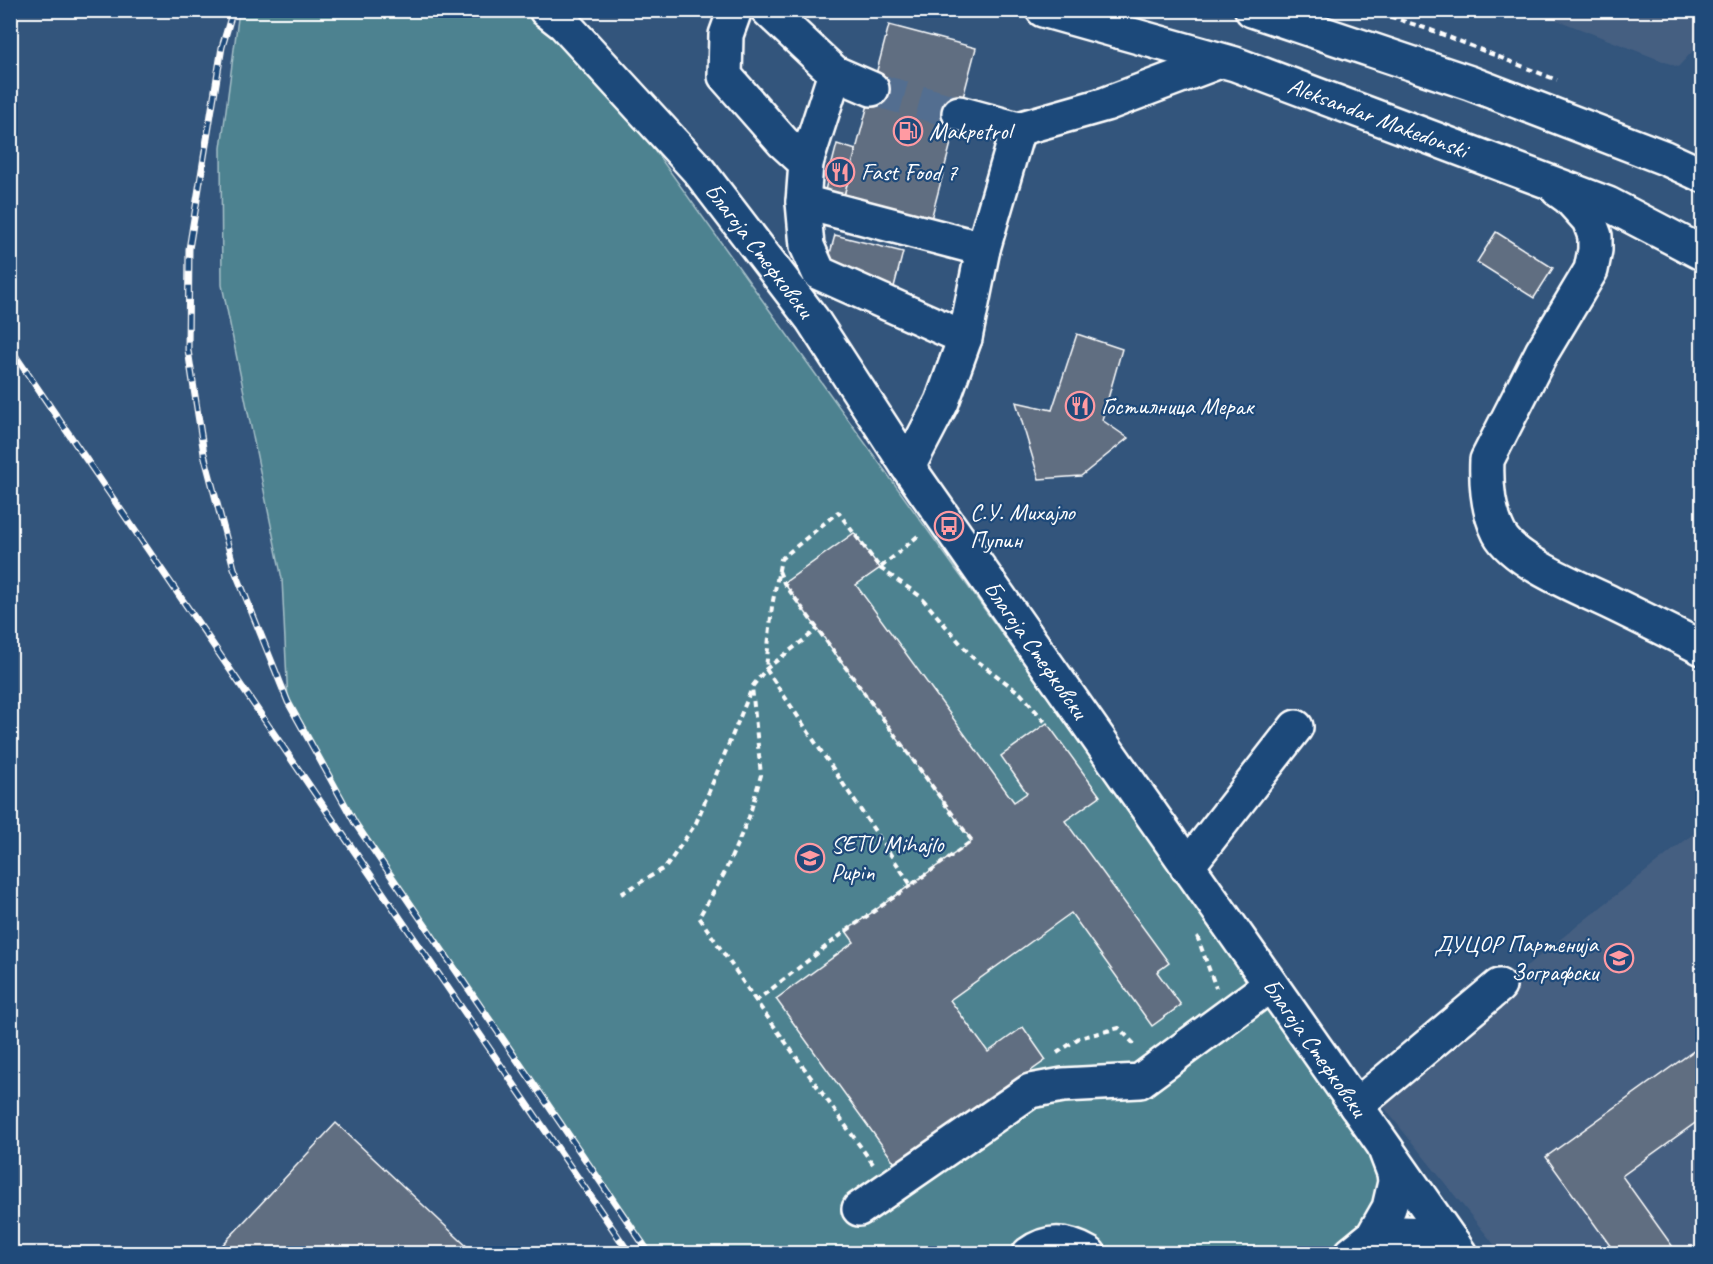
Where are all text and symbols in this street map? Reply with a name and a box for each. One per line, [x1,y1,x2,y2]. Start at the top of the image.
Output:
street label: Aleksandar Makedonski [1284,70,1474,166]
fuel station icon: Makpetrol [892,115,924,147]
place label: Makpetrol [929,116,1015,146]
restaurant icon: Fast Food 7 [824,156,856,188]
place label: Fast Food 7 [861,157,958,187]
street label: Благоја Стефковски [698,177,822,325]
restaurant icon: Гостилница Мерак [1064,390,1096,422]
place label: Гостилница Мерак [1101,391,1255,421]
place label: С.У. Михајло Пупин [970,497,1076,555]
bus stop icon: С.У. Михајло Пупин [933,510,965,542]
street label: Благоја Стефковски [977,575,1096,726]
place label: SETU Mihajlo Pupin [831,829,945,887]
school or university icon: SETU Mihajlo Pupin [794,842,826,874]
place label: ДУЦОР Партенија Зографски [1434,929,1600,987]
school or university icon: ДУЦОР Партенија Зографски [1603,942,1635,974]
street label: Благоја Стефковски [1256,972,1375,1124]

